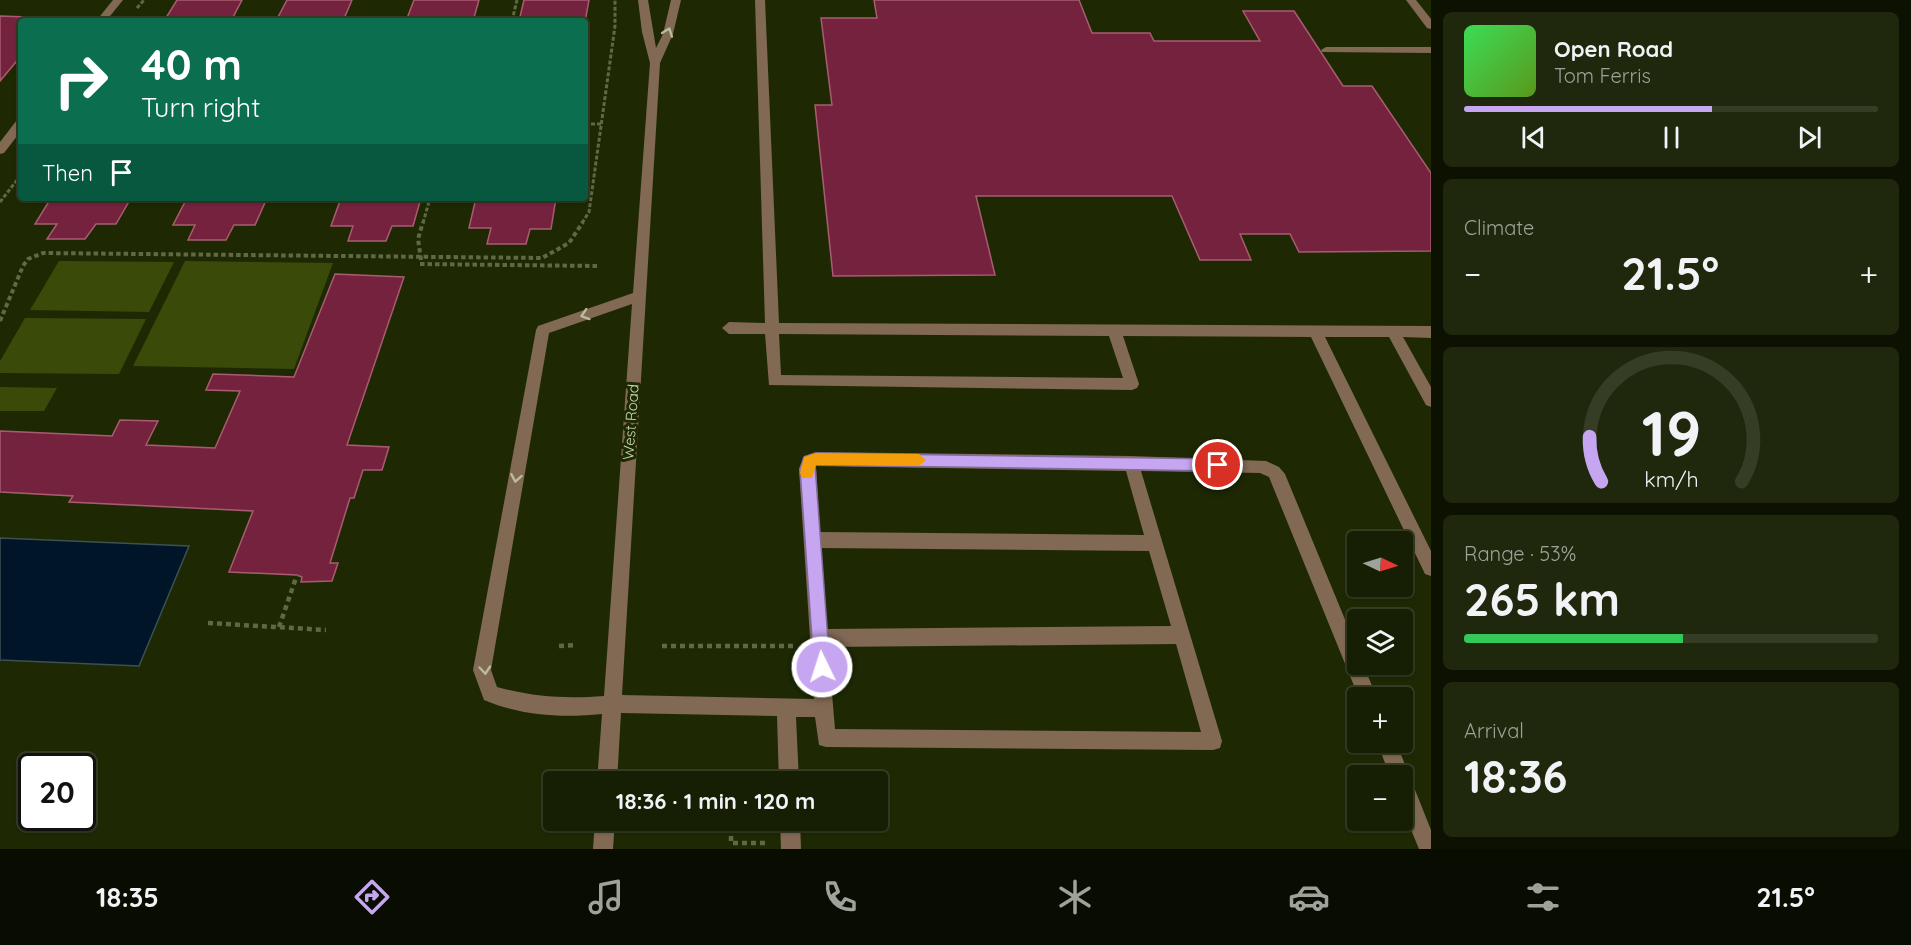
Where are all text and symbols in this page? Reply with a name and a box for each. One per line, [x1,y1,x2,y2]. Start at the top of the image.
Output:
one-way arrow [660,27,673,38]
text: Open Road [1554,35,1673,63]
text: 40 m [141,38,242,91]
icon: right [42,42,120,120]
text: Tom Ferris [1554,63,1651,88]
text: Turn right [141,90,260,124]
icon: previous [1517,121,1550,154]
icon: pause [1655,121,1688,154]
icon: next [1793,121,1826,154]
icon: arrive [105,156,138,189]
text: Then [42,159,93,187]
text: Climate [1464,215,1534,240]
text: 21.5° [1621,245,1719,301]
text: − [1464,253,1481,294]
text: + [1859,253,1878,294]
one-way arrow [580,308,590,320]
street label: West Road [618,383,643,461]
text: 19 [1641,394,1701,472]
pin [1192,439,1243,490]
icon: arrive [1201,448,1234,481]
text: km/h [1644,466,1698,492]
one-way arrow [510,473,523,483]
north arrow [1347,531,1413,597]
map controls [1347,531,1413,831]
text: Range · 53% [1464,541,1576,566]
text: 265 km [1464,571,1620,627]
button: layers [1347,609,1413,675]
position arrow [790,635,854,699]
one-way arrow [478,665,491,675]
button: + [1347,687,1413,753]
text: Arrival [1464,718,1524,743]
text: 18:36 [1464,748,1568,804]
speed limit sign: 20 [18,753,96,831]
button: − [1347,765,1413,831]
text: 18:36 · 1 min · 120 m [616,787,815,815]
icon: directions [351,876,393,918]
icon: music [585,876,627,918]
icon: phone [819,876,861,918]
icon: climate [1054,876,1096,918]
icon: car [1288,876,1330,918]
icon: filters [1522,876,1564,918]
text: 18:35 [96,880,159,914]
text: 21.5° [1756,880,1815,914]

